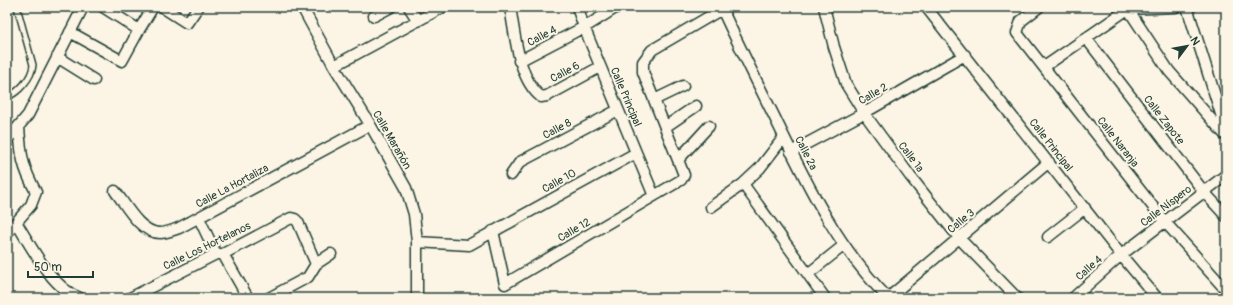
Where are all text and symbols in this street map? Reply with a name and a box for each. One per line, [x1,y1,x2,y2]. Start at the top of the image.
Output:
street label: Calle 4 [525,23,559,49]
north arrow [1167,26,1207,66]
text: N [1188,34,1203,48]
street label: Calle 6 [548,59,582,85]
street label: Calle Principal [608,65,644,129]
street label: Calle 2 [856,81,890,107]
street label: Calle Zapote [1141,93,1187,148]
street label: Calle Marañón [370,108,414,172]
street label: Calle Naranja [1094,114,1142,170]
street label: Calle 8 [540,116,574,142]
street label: Calle Principal [1026,116,1076,174]
street label: Calle 2a [792,134,820,172]
street label: Calle 1a [895,139,927,175]
street label: Calle La Hortaliza [193,161,271,211]
street label: Calle 10 [540,166,578,196]
street label: Calle Níspero [1138,183,1194,229]
street label: Calle 3 [945,206,977,236]
street label: Calle 12 [555,216,593,244]
street label: Calle Los Hortelanos [161,219,253,273]
street label: Calle 4 [1073,252,1105,283]
scale bar [28,253,93,279]
text: 50 m [34,260,62,275]

